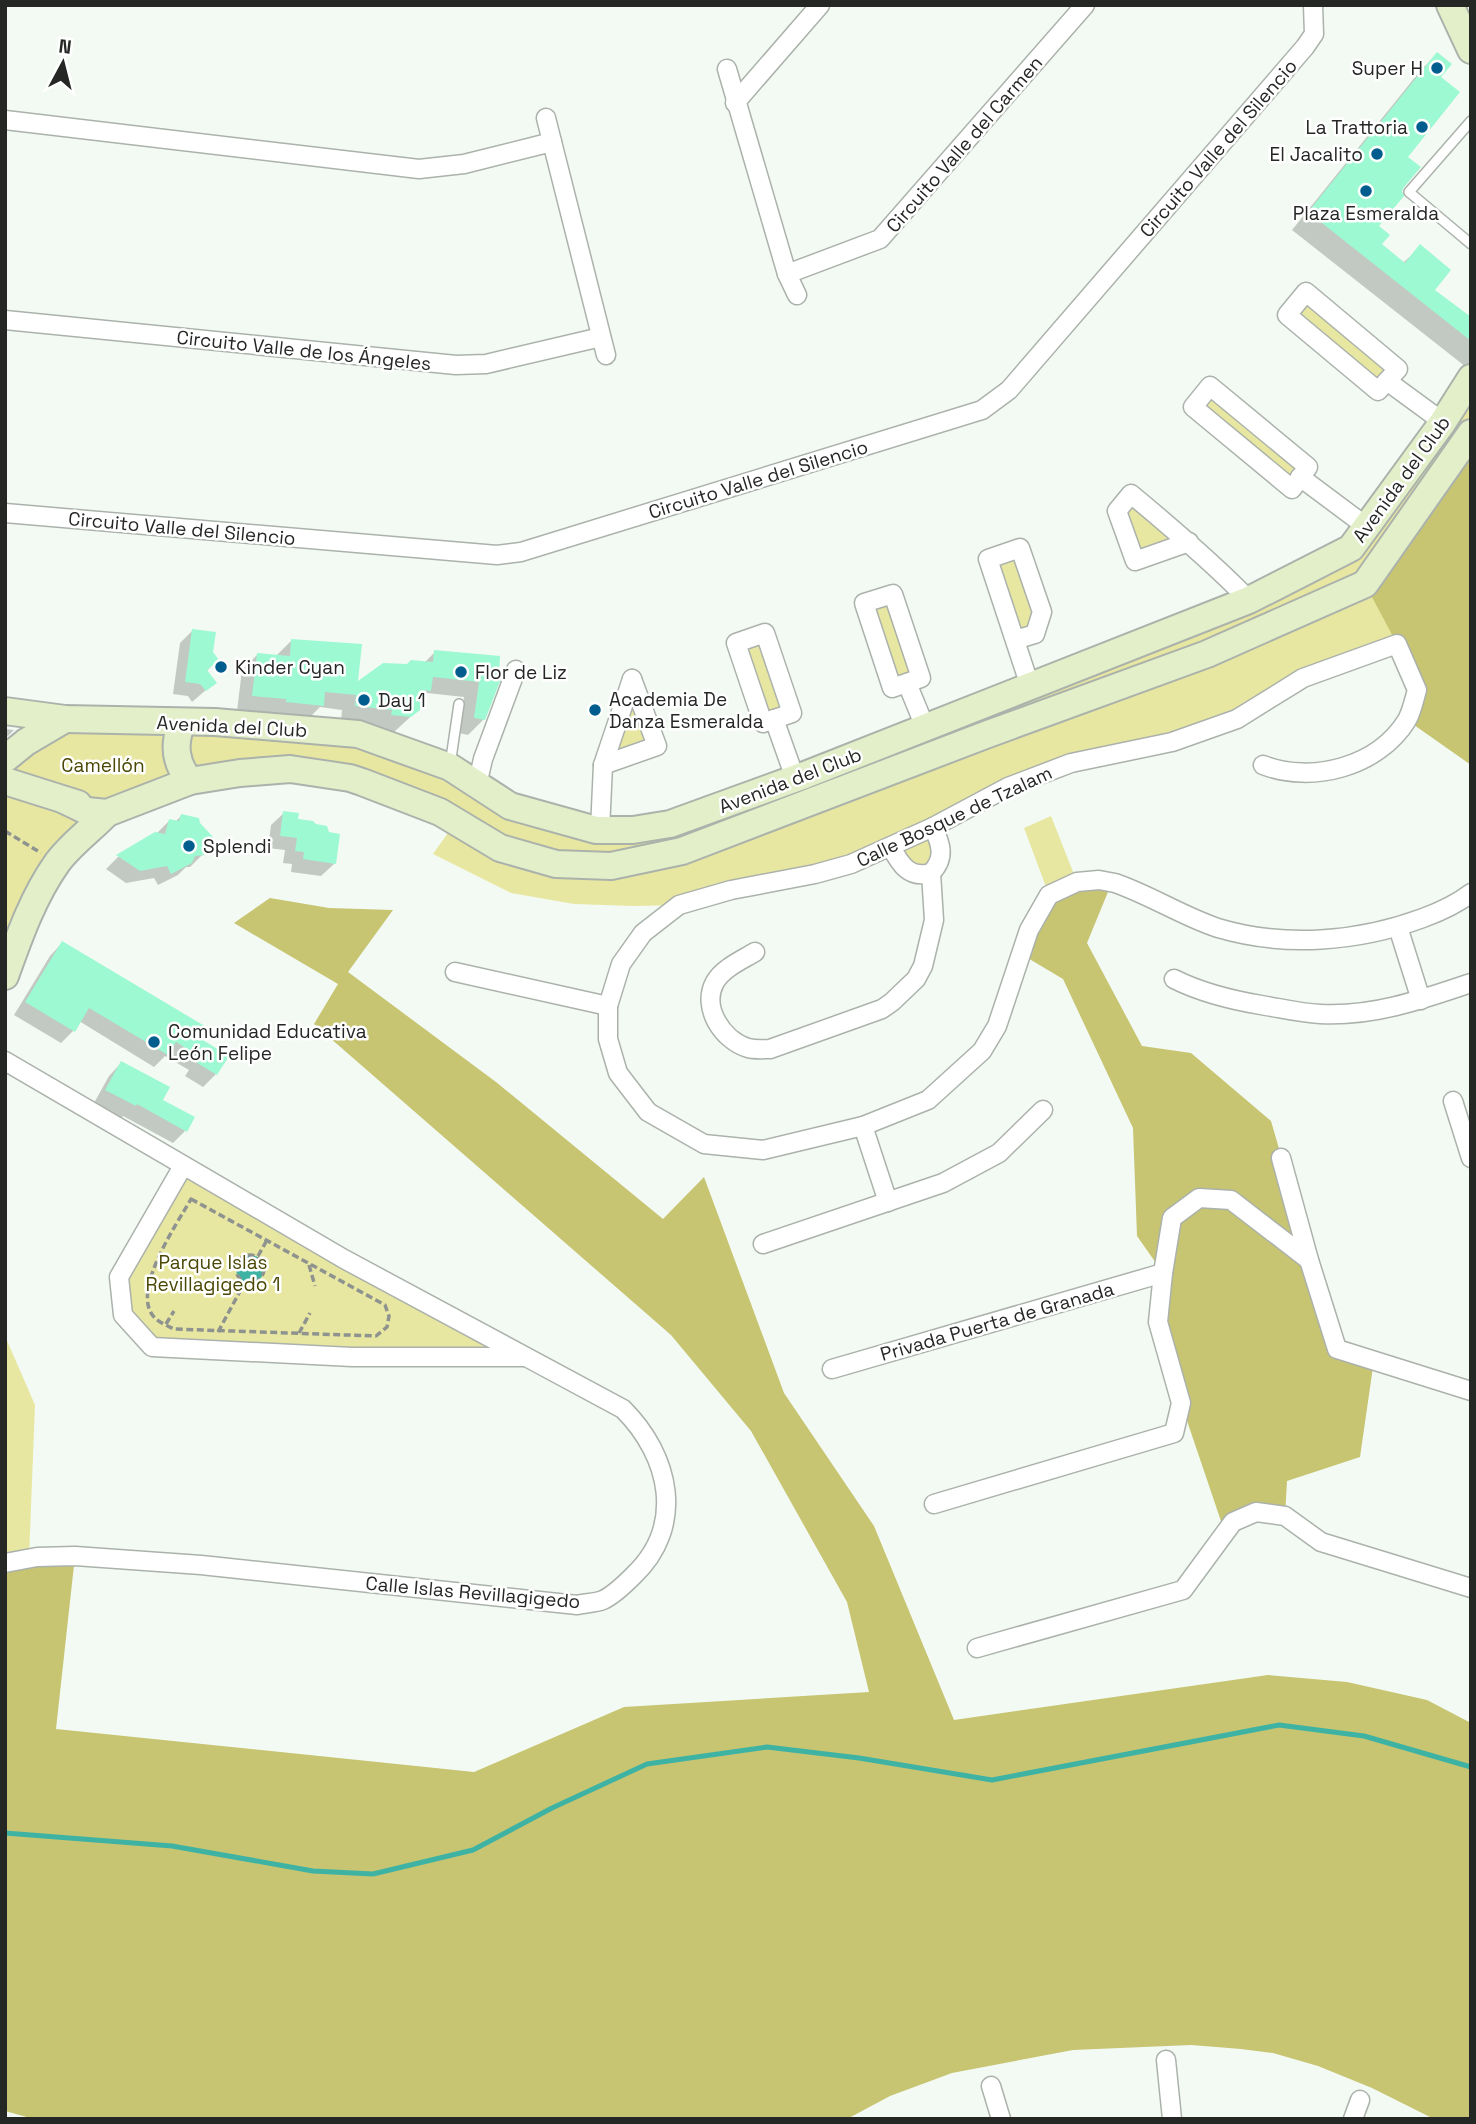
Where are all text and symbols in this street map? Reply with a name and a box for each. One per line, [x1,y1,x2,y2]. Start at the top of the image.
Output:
north arrow [28,28,98,98]
text: N [57,33,73,60]
street label: Circuito Valle del Carmen [881,51,1048,238]
street label: Circuito Valle del Silencio [1134,54,1303,243]
place label: Super H [1352,56,1423,81]
marker: Super H [1429,60,1445,76]
place label: La Trattoria [1305,115,1408,140]
marker: La Trattoria [1414,119,1430,135]
place label: El Jacalito [1270,142,1363,167]
marker: El Jacalito [1369,146,1385,162]
marker: Plaza Esmeralda [1358,183,1374,199]
place label: Plaza Esmeralda [1293,201,1439,226]
street label: Circuito Valle de los Ángeles [175,325,433,376]
street label: Avenida del Club [1347,411,1456,548]
street label: Circuito Valle del Silencio [645,434,871,525]
street label: Circuito Valle del Silencio [67,506,297,551]
place label: Kinder Cyan [235,655,345,680]
marker: Kinder Cyan [213,659,229,675]
place label: Flor de Liz [475,660,567,685]
marker: Flor de Liz [453,664,469,680]
place label: Academia De Danza Esmeralda [609,687,764,734]
place label: Day 1 [378,688,426,713]
marker: Day 1 [356,692,372,708]
marker: Academia De Danza Esmeralda [587,702,603,718]
street label: Avenida del Club [156,710,308,743]
street label: Avenida del Club [715,742,865,819]
park label: Camellón [61,753,145,778]
street label: Calle Bosque de Tzalam [852,760,1056,873]
place label: Splendi [203,834,271,859]
marker: Splendi [181,838,197,854]
place label: Comunidad Educativa León Felipe [168,1019,367,1066]
marker: Comunidad Educativa León Felipe [146,1034,162,1050]
park label: Parque Islas Revillagigedo 1 [146,1250,280,1297]
street label: Privada Puerta de Granada [877,1276,1117,1367]
street label: Calle Islas Revillagigedo [364,1571,581,1614]

